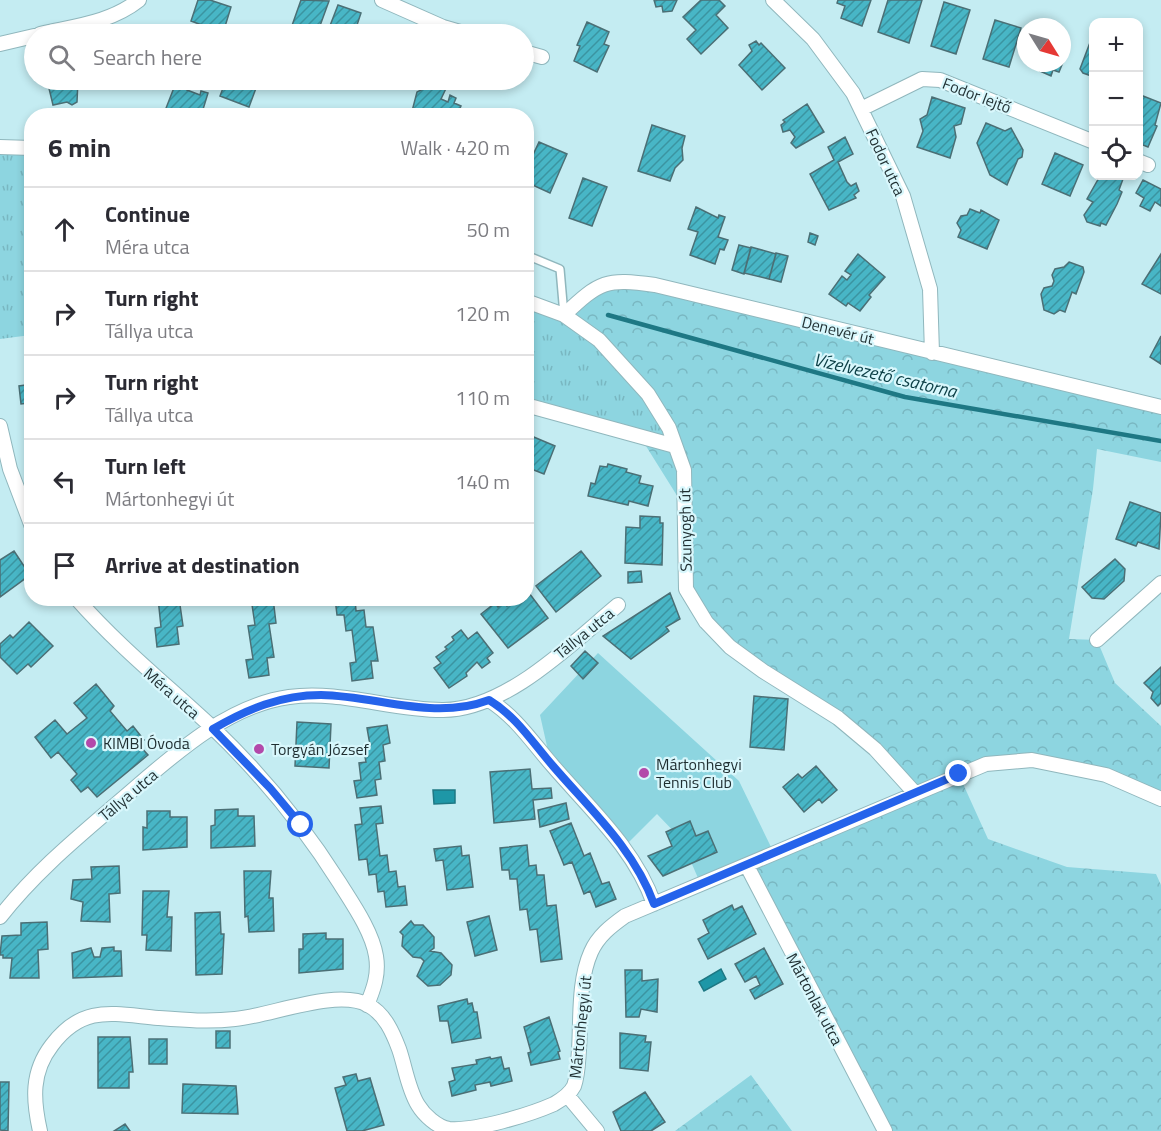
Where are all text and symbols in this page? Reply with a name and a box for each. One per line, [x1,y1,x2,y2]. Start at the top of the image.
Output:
north arrow [1017,18,1071,72]
map controls [1089,18,1143,180]
button: + [1089,18,1143,72]
search box [24,24,534,90]
text: Search here [93,40,202,74]
icon: search [45,41,78,74]
street label: Fodor lejtő [939,71,1015,119]
button: − [1089,72,1143,126]
street label: Fodor utca [860,124,912,200]
button: locate [1089,126,1143,180]
text: 6 min [48,128,111,167]
text: Walk · 420 m [401,132,510,163]
text: Continue [105,197,190,231]
icon: ahead [48,213,81,246]
text: 50 m [466,214,510,245]
text: Méra utca [105,231,190,262]
text: Turn right [105,281,199,315]
icon: right [48,297,81,330]
text: 120 m [455,298,510,329]
street label: Denevér út [799,309,877,351]
text: Tállya utca [105,315,193,346]
water label: Vízelvezető csatorna [811,345,960,405]
text: Turn right [105,365,199,399]
icon: right [48,381,81,414]
text: 110 m [455,382,510,413]
text: Tállya utca [105,399,193,430]
text: Turn left [105,449,186,483]
icon: left [48,465,81,498]
text: 140 m [455,466,510,497]
text: Mártonhegyi út [105,483,234,514]
street label: Szunyogh út [672,488,698,572]
text: Arrive at destination [105,548,300,582]
icon: arrive [48,549,81,582]
street label: Tállya utca [549,601,619,665]
street label: Méra utca [139,662,205,724]
place label: KIMBI Óvoda [103,731,190,755]
marker: KIMBI Óvoda [84,736,98,750]
place label: Torgyán József [271,737,370,761]
marker: Torgyán József [252,742,266,756]
place label: Mártonhegyi Tennis Club [656,752,742,794]
route end [945,760,971,786]
street label: Tállya utca [93,763,163,827]
marker: Mártonhegyi Tennis Club [637,766,651,780]
route start [287,811,313,837]
street label: Mártonlak utca [781,948,849,1050]
street label: Mártonhegyi út [563,974,597,1080]

